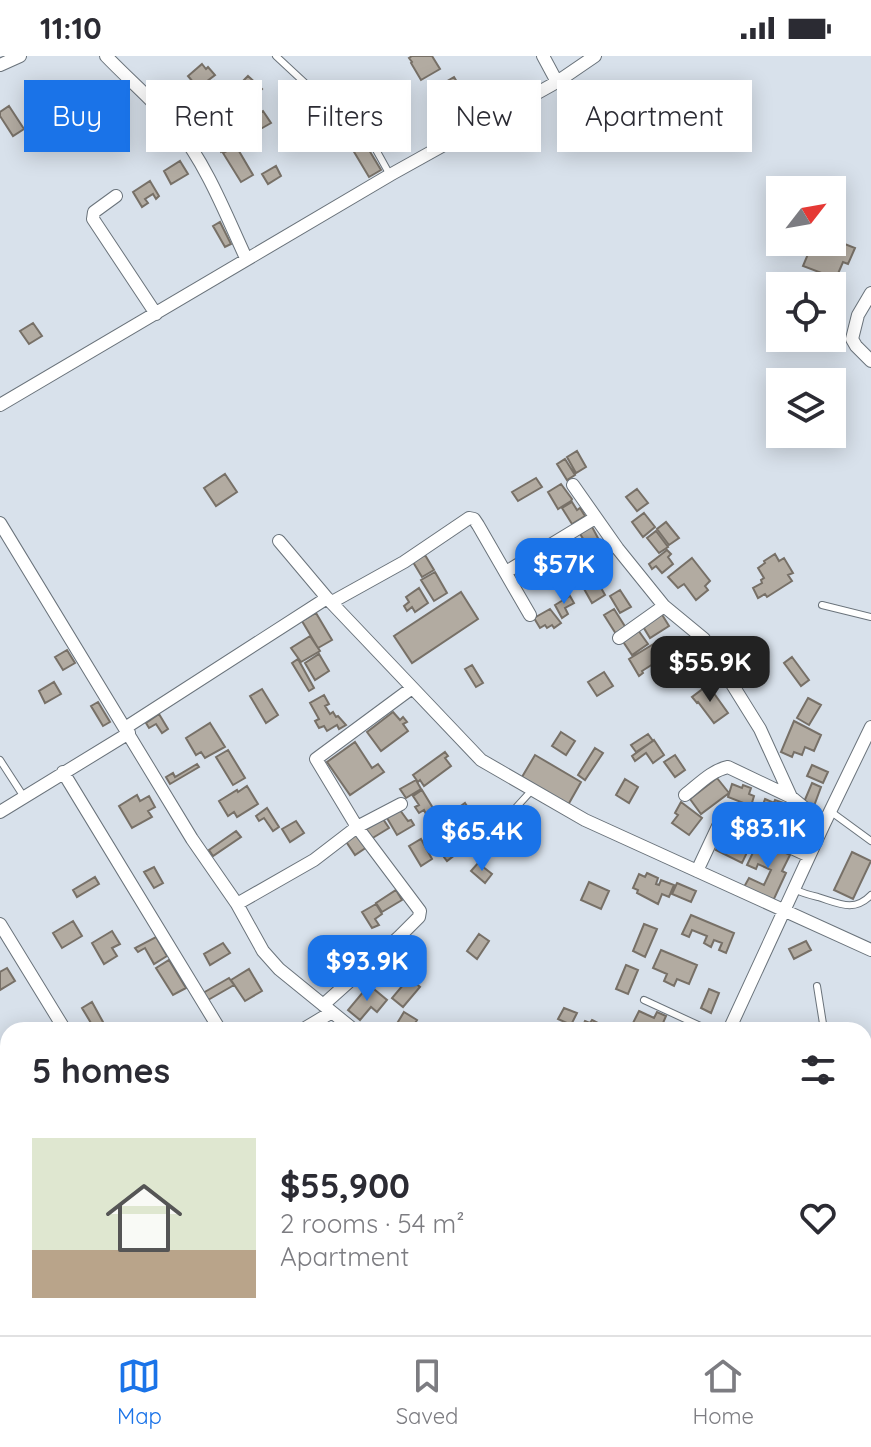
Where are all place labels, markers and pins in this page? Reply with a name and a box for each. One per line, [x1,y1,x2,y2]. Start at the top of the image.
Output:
pin: $57K [517,538,611,606]
pin: $55.9K [645,636,775,704]
pin: $83.1K [703,802,833,870]
pin: $65.4K [417,805,547,873]
pin: $93.9K [302,935,432,1003]

